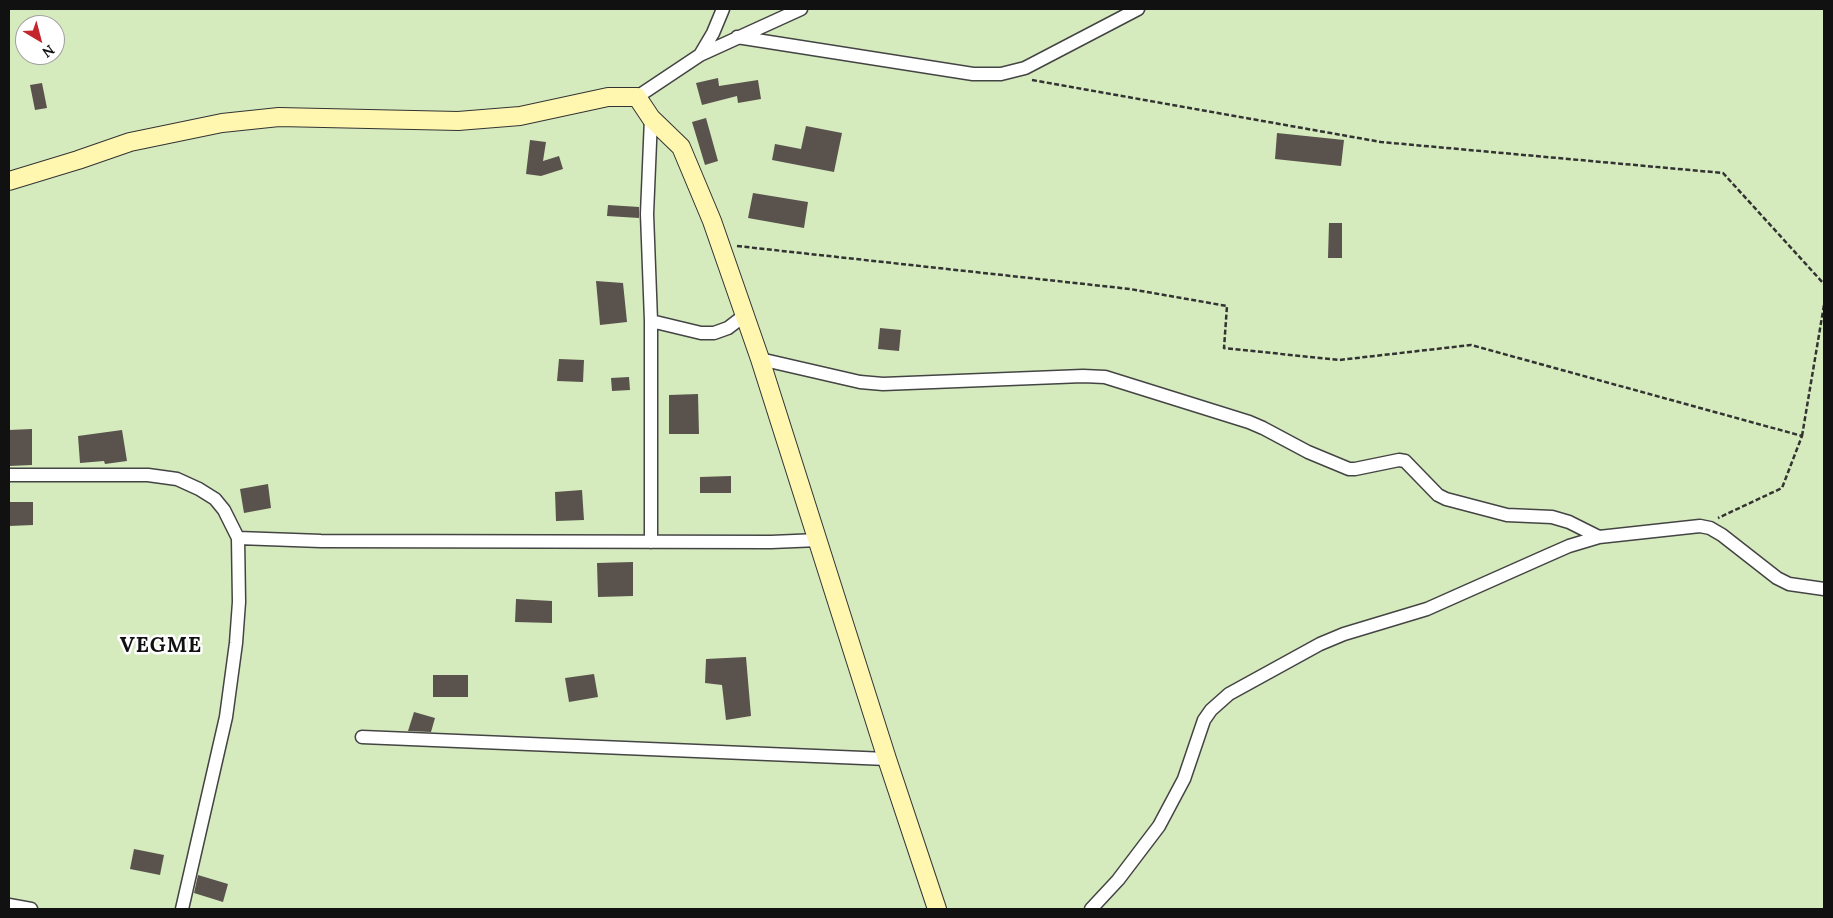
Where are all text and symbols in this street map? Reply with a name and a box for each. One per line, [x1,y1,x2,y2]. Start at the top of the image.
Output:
north arrow [15,15,65,65]
text: N [39,41,58,62]
district label: VEGME [119,633,203,659]

